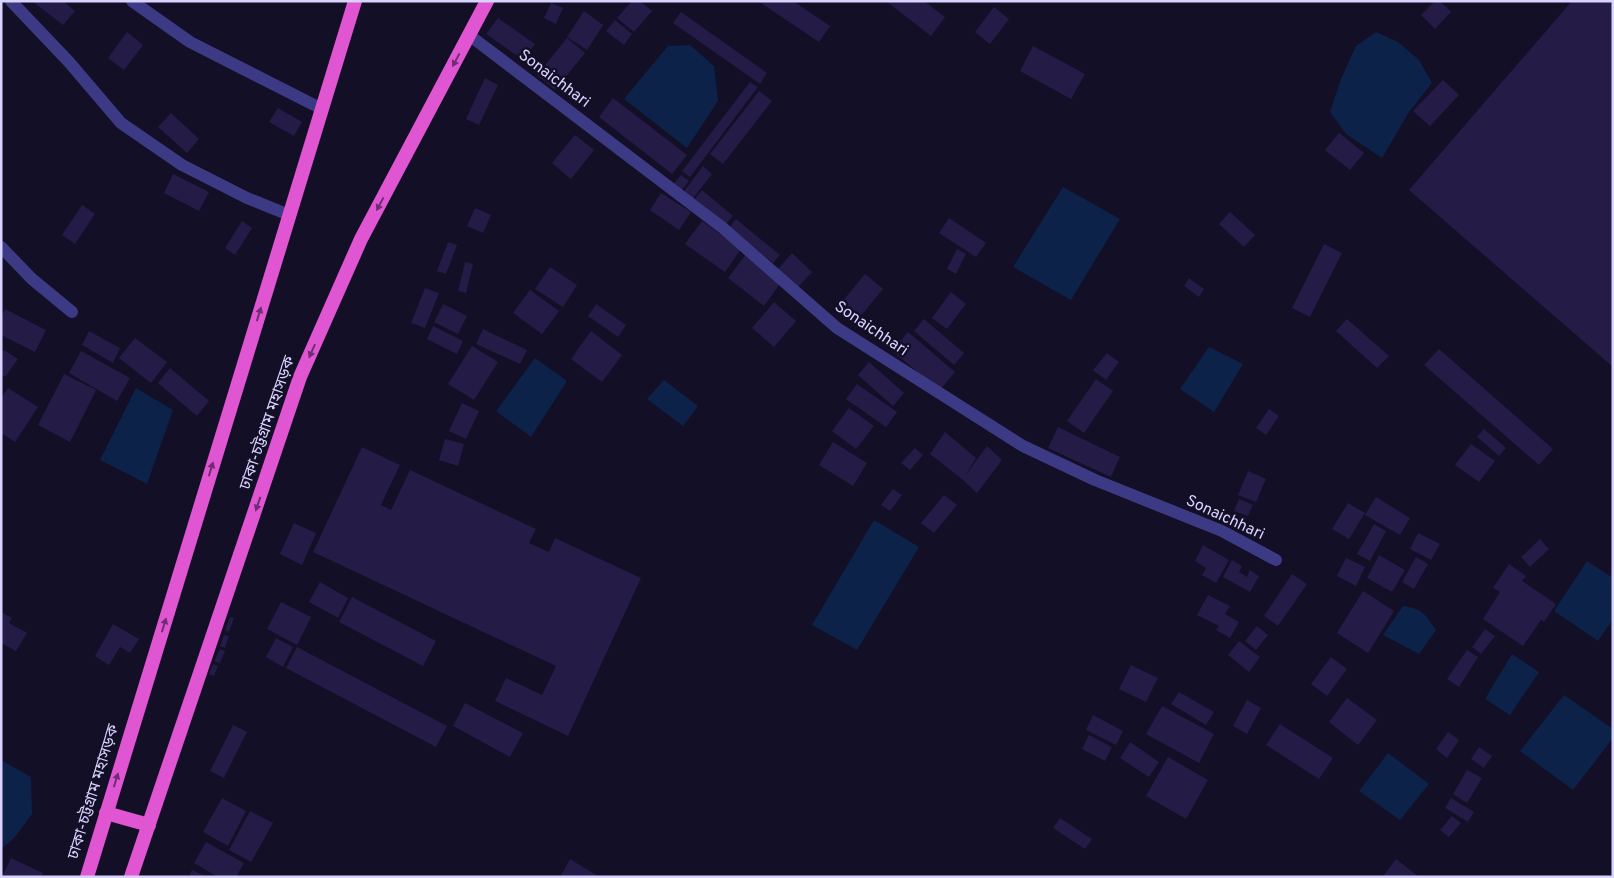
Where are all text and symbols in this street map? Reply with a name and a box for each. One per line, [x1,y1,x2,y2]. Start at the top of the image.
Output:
street label: Sonaichhari [514,46,594,112]
one-way arrow [452,53,460,67]
one-way arrow [376,196,384,211]
street label: Sonaichhari [830,297,912,361]
one-way arrow [255,306,263,321]
one-way arrow [307,344,315,358]
street label: ঢাকা-চট্টগ্রাম মহাসড়ক [234,352,301,493]
one-way arrow [208,462,216,477]
street label: Sonaichhari [1182,491,1268,545]
one-way arrow [253,497,261,512]
one-way arrow [160,617,168,632]
street label: ঢাকা-চট্টগ্রাম মহাসড়ক [63,721,124,863]
one-way arrow [113,772,121,787]

